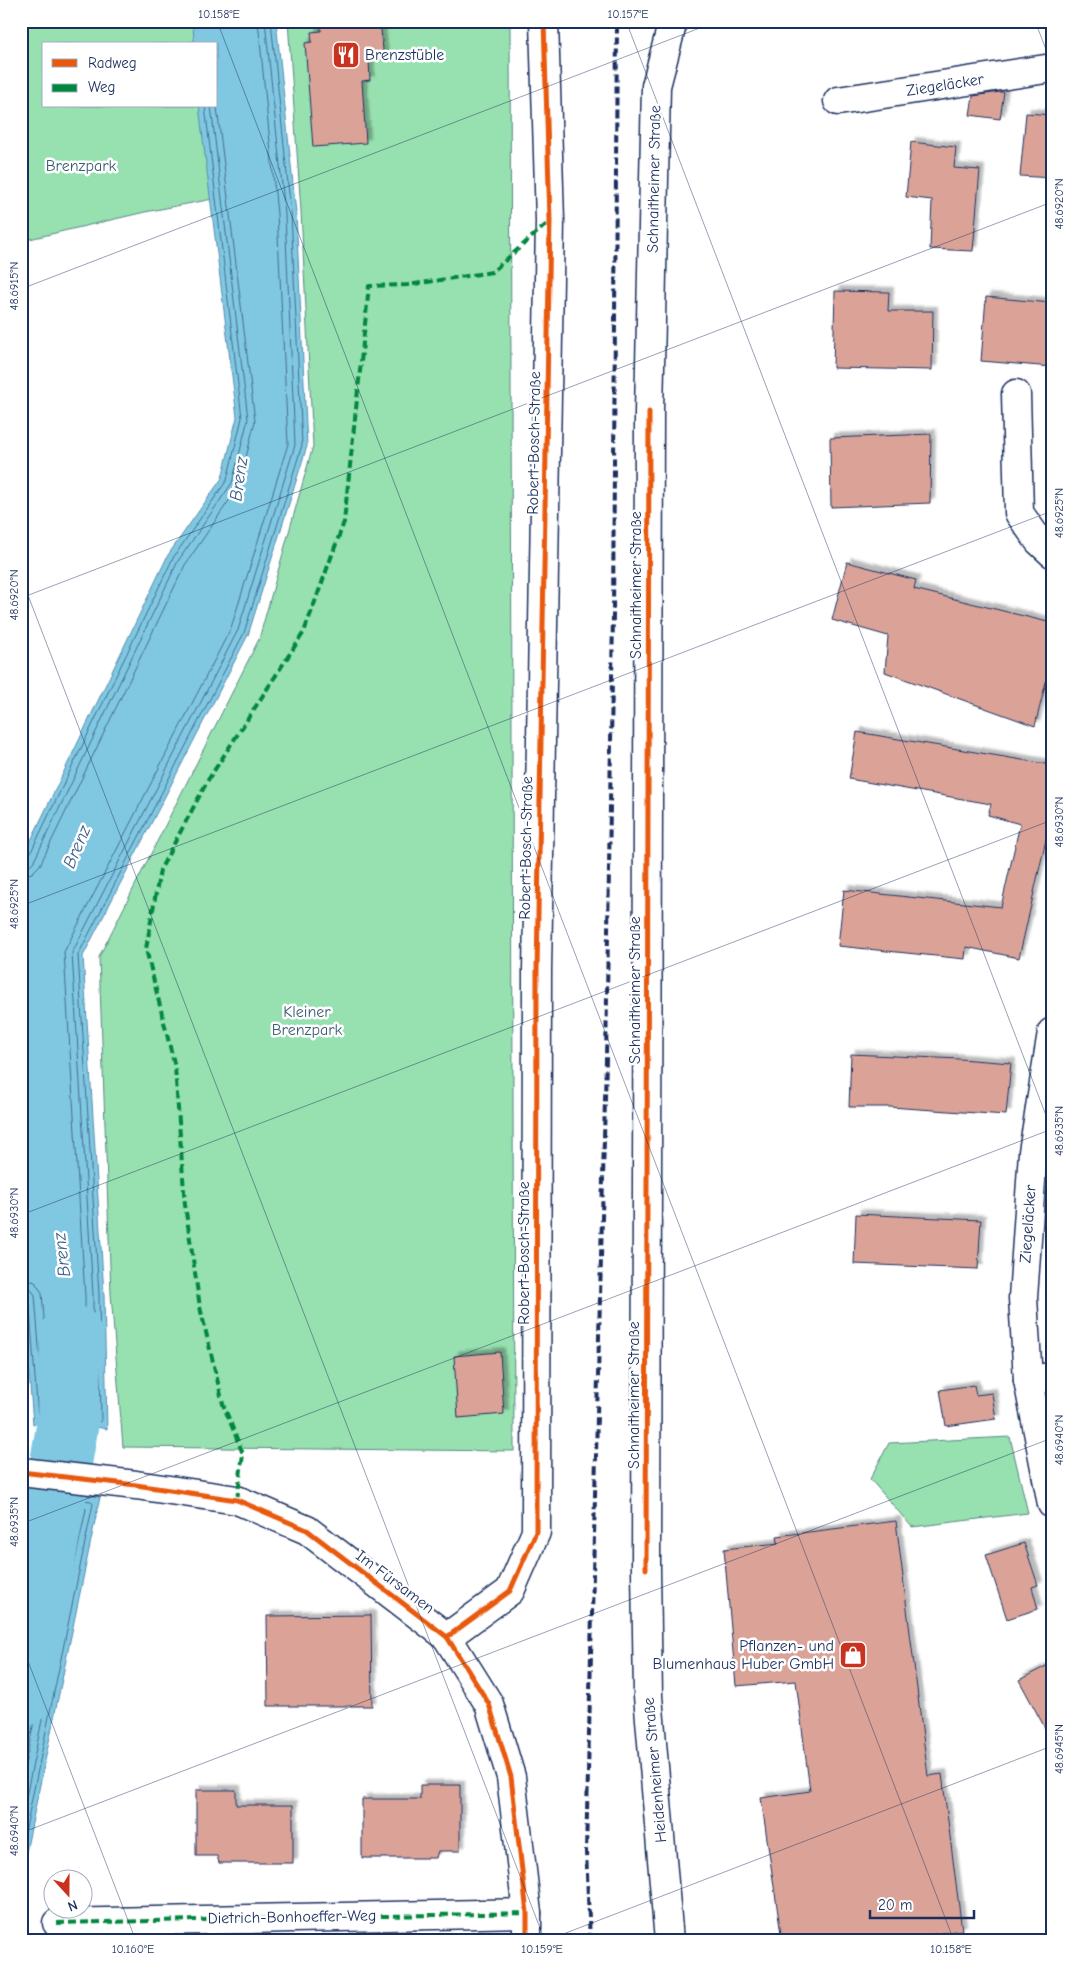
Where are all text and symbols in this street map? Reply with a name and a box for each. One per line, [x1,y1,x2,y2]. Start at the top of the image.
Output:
text: 10.158°E [198,7,240,21]
text: 10.157°E [607,7,649,21]
restaurant icon: Brenzstüble [331,40,361,70]
legend [42,42,218,108]
place label: Brenzstüble [365,46,444,64]
text: Radweg [88,54,137,72]
street label: Ziegeläcker [905,70,986,100]
text: Weg [88,78,115,96]
street label: Schnaitheimer Straße [644,105,664,253]
park label: Brenzpark [46,157,117,175]
text: 48.6920°N [1052,178,1066,230]
text: 48.6915°N [7,262,21,310]
street label: Robert-Bosch-Straße [524,371,544,515]
water label: Brenz [226,455,253,502]
text: 48.6925°N [1052,488,1066,538]
street label: Schnaitheimer Straße [627,511,645,659]
text: 48.6920°N [7,569,21,621]
street label: Robert-Bosch-Straße [516,776,536,920]
text: 48.6930°N [1052,797,1066,847]
water label: Brenz [59,822,96,872]
text: 48.6925°N [7,879,21,929]
street label: Schnaitheimer Straße [626,916,644,1064]
park label: Kleiner Brenzpark [272,1003,343,1039]
text: 48.6935°N [1052,1106,1066,1156]
street label: Robert-Bosch-Straße [515,1181,533,1325]
street label: Ziegeläcker [1016,1183,1040,1264]
text: 48.6930°N [7,1188,21,1238]
water label: Brenz [49,1231,75,1278]
street label: Schnaitheimer Straße [625,1321,643,1469]
text: 48.6940°N [1052,1415,1066,1465]
text: 48.6935°N [7,1497,21,1547]
street label: Im Fürsamen [352,1547,438,1617]
place label: Pflanzen- und Blumenhaus Huber GmbH [652,1637,834,1673]
shop icon: Pflanzen- und Blumenhaus Huber GmbH [838,1640,868,1670]
street label: Heidenheimer Straße [640,1697,670,1843]
text: 48.6945°N [1052,1724,1066,1774]
text: 48.6940°N [7,1806,21,1856]
north arrow [42,1870,92,1920]
scale bar [870,1887,974,1919]
text: N [65,1896,80,1915]
text: 20 m [878,1896,912,1914]
street label: Dietrich-Bonhoeffer-Weg [207,1907,377,1927]
text: 10.160°E [112,1942,154,1956]
text: 10.159°E [521,1942,563,1956]
text: 10.158°E [930,1942,972,1956]

